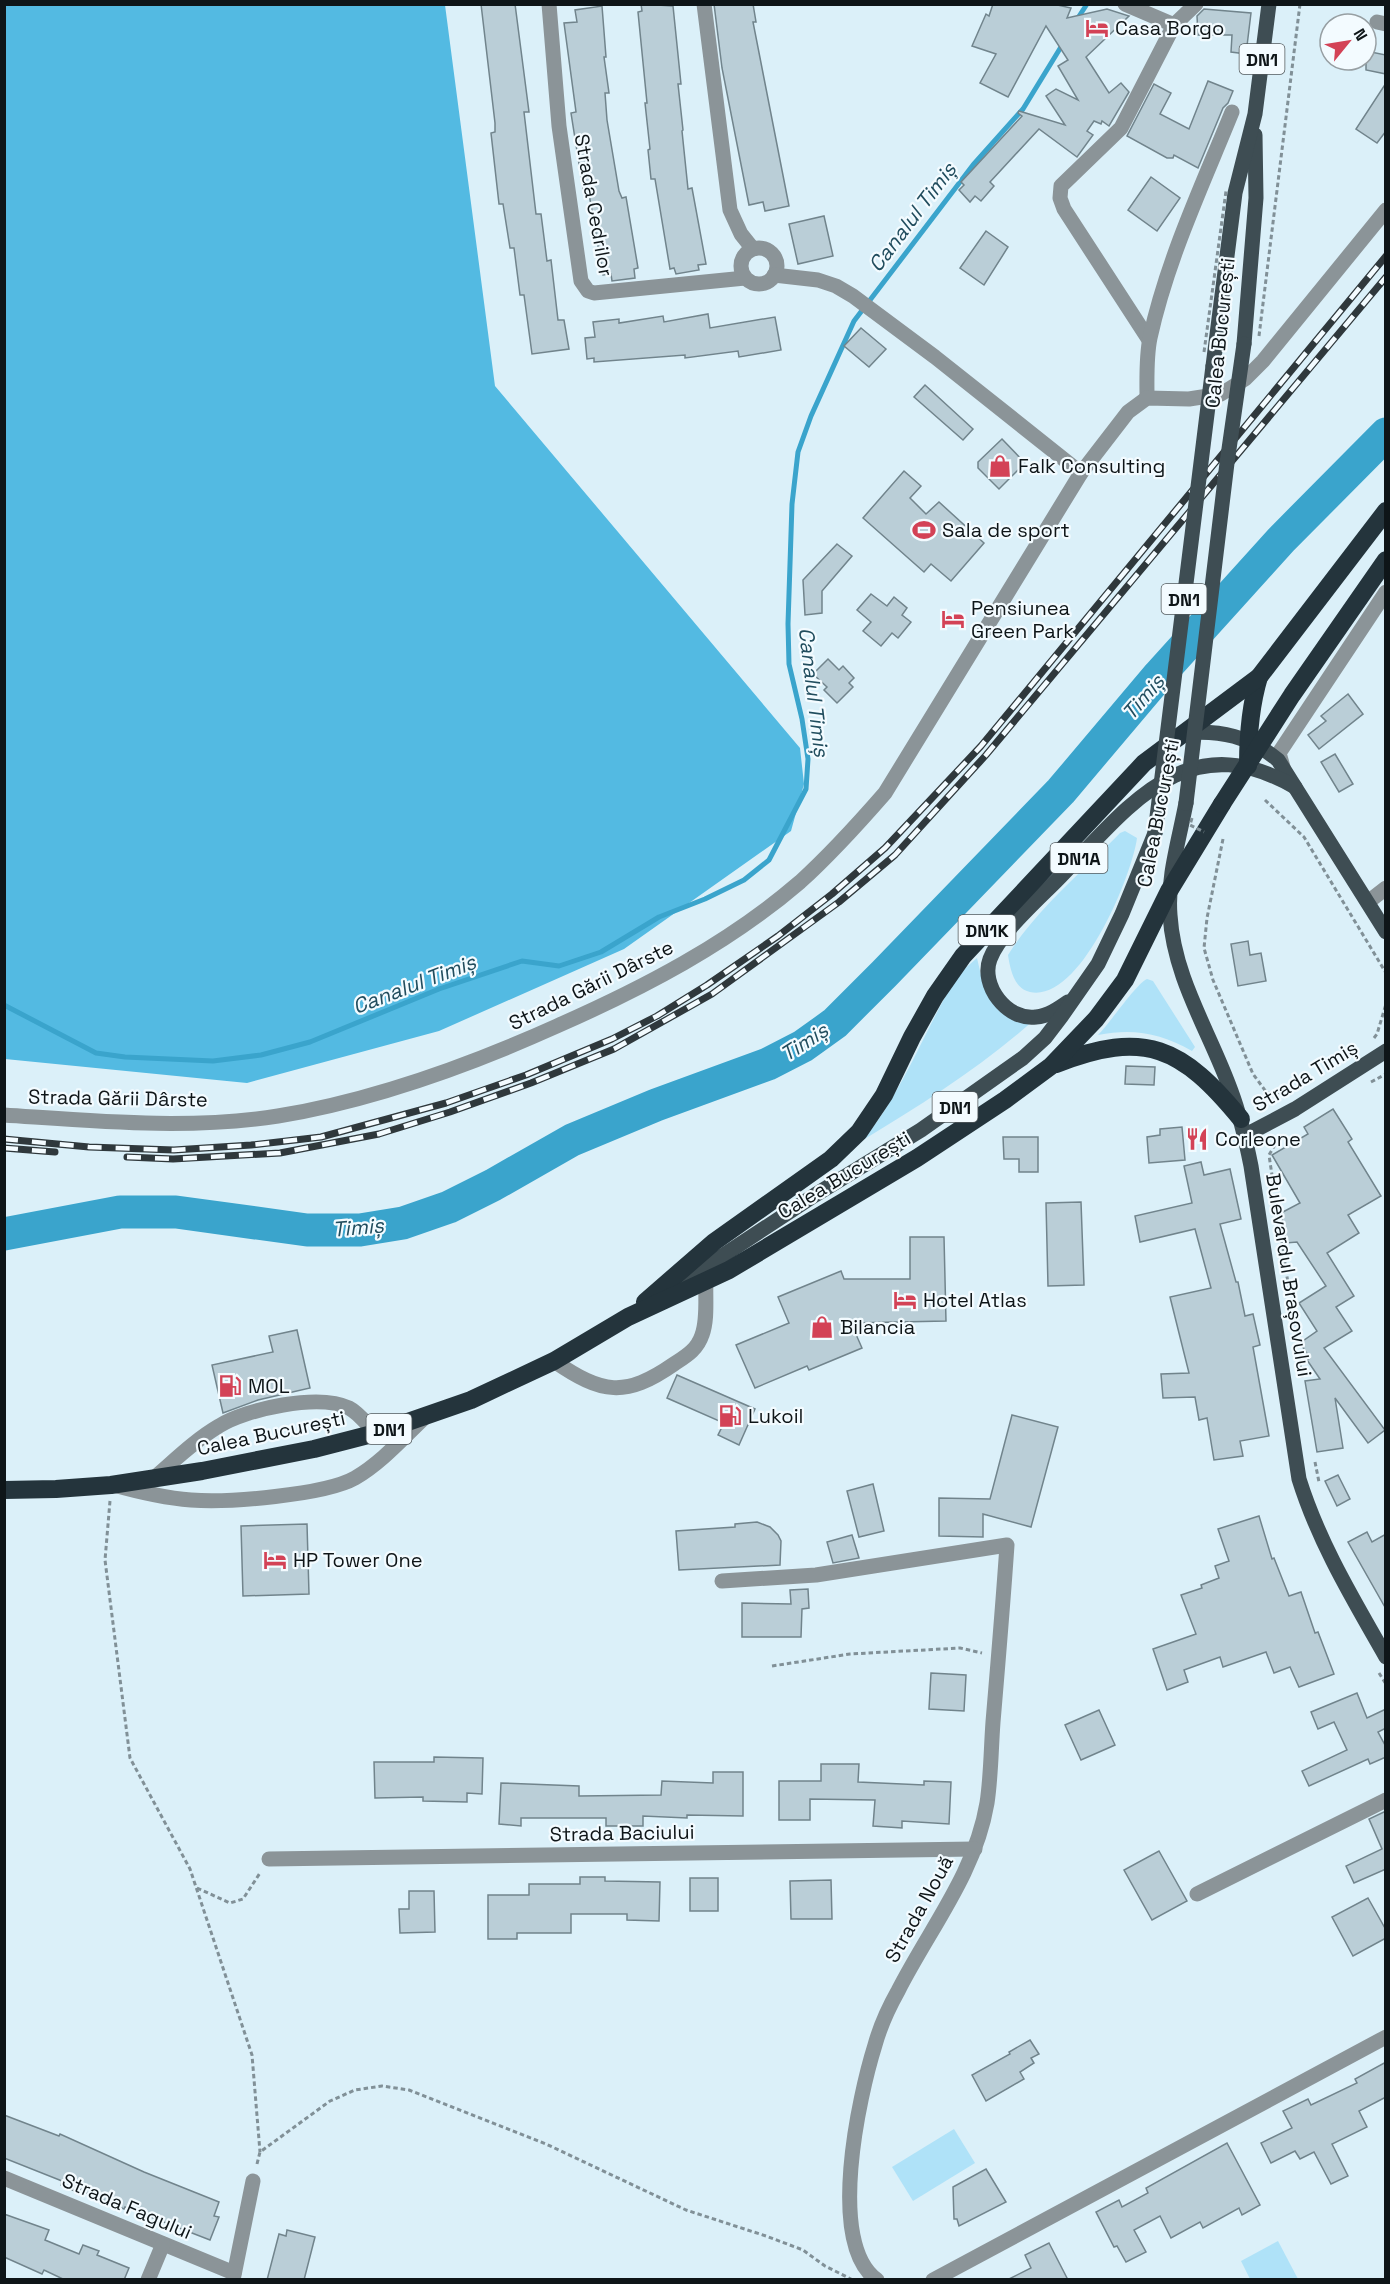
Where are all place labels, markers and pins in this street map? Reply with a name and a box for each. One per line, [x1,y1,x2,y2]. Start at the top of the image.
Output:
hotel icon: Casa Borgo [1084,15,1110,41]
place label: Casa Borgo [1115,15,1224,41]
shop icon: Falk Consulting [987,453,1013,479]
place label: Falk Consulting [1018,453,1165,479]
sports icon: Sala de sport [911,517,937,543]
place label: Sala de sport [942,517,1070,543]
place label: Pensiunea Green Park [971,595,1074,644]
hotel icon: Pensiunea Green Park [940,606,966,632]
restaurant icon: Corleone [1184,1126,1210,1152]
place label: Corleone [1215,1126,1301,1152]
hotel icon: Hotel Atlas [892,1287,918,1313]
place label: Hotel Atlas [923,1287,1027,1313]
shop icon: Bilancia [809,1314,835,1340]
place label: Bilancia [840,1314,915,1340]
fuel station icon: MOL [217,1373,243,1399]
place label: MOL [248,1373,290,1399]
fuel station icon: Lukoil [717,1403,743,1429]
place label: Lukoil [748,1403,803,1429]
hotel icon: HP Tower One [262,1547,288,1573]
place label: HP Tower One [293,1547,423,1573]

